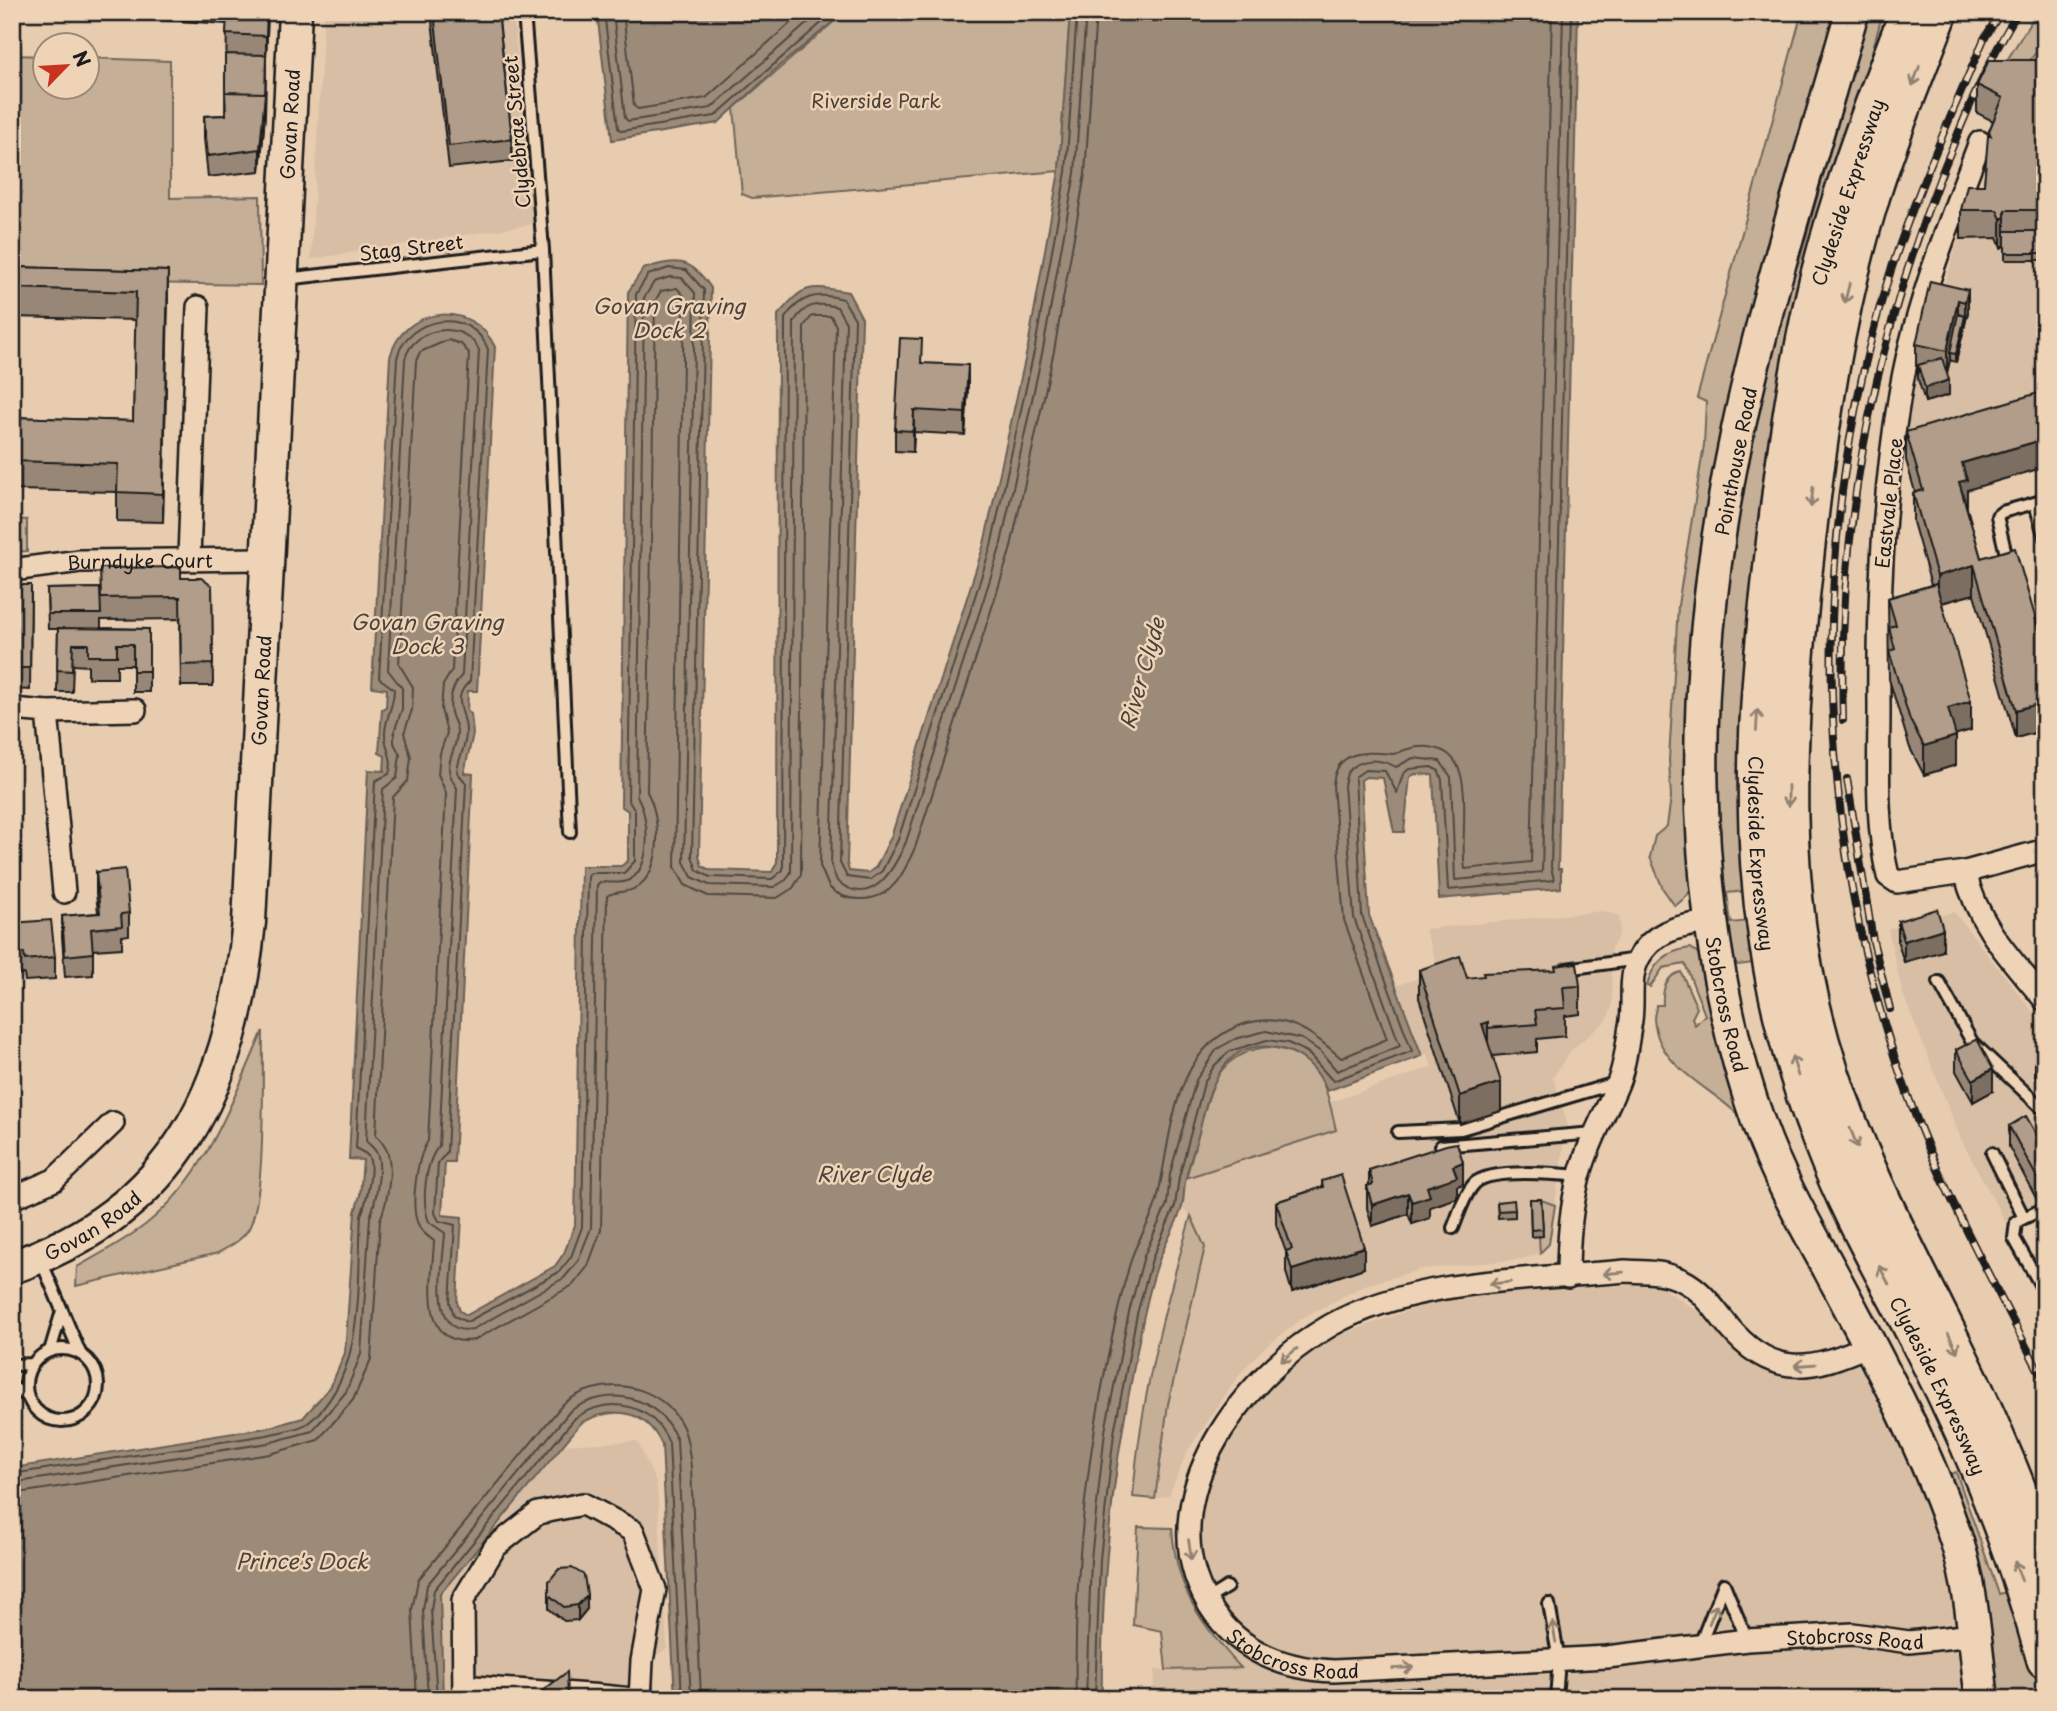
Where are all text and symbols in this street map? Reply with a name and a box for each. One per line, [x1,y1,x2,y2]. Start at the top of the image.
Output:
north arrow [32,32,102,102]
text: N [66,46,98,71]
street label: Clydebrae Street [495,54,537,209]
one-way arrow [1909,65,1921,87]
street label: Govan Road [273,68,306,180]
park label: Riverside Park [811,86,941,114]
street label: Clydeside Expressway [1803,95,1891,289]
street label: Stag Street [357,227,465,267]
one-way arrow [1840,281,1853,304]
water label: Govan Graving Dock 2 [593,289,747,345]
street label: Pointhouse Road [1707,384,1763,538]
street label: Eastvale Place [1867,436,1909,570]
one-way arrow [1805,485,1818,507]
street label: Burndyke Court [64,546,213,577]
water label: Govan Graving Dock 3 [351,605,505,661]
water label: River Clyde [1110,612,1173,732]
street label: Govan Road [244,634,277,747]
one-way arrow [1750,709,1763,732]
street label: Clydeside Expressway [1742,755,1782,953]
one-way arrow [1781,785,1795,808]
street label: Stobcross Road [1699,934,1756,1075]
one-way arrow [1788,1055,1801,1077]
one-way arrow [1848,1126,1861,1148]
water label: River Clyde [817,1157,933,1189]
street label: Govan Road [39,1184,147,1267]
one-way arrow [1876,1265,1890,1286]
one-way arrow [1602,1267,1625,1280]
one-way arrow [1489,1277,1512,1290]
street label: Clydeside Expressway [1883,1291,1994,1479]
one-way arrow [1946,1332,1960,1353]
one-way arrow [1280,1348,1298,1363]
one-way arrow [1794,1359,1817,1372]
one-way arrow [1184,1538,1197,1561]
water label: Prince's Dock [236,1544,369,1576]
one-way arrow [2011,1560,2023,1582]
one-way arrow [1707,1604,1720,1626]
street label: Stobcross Road [1785,1620,1925,1656]
street label: Stobcross Road [1221,1621,1360,1685]
one-way arrow [1547,1621,1560,1644]
one-way arrow [1392,1661,1415,1674]

